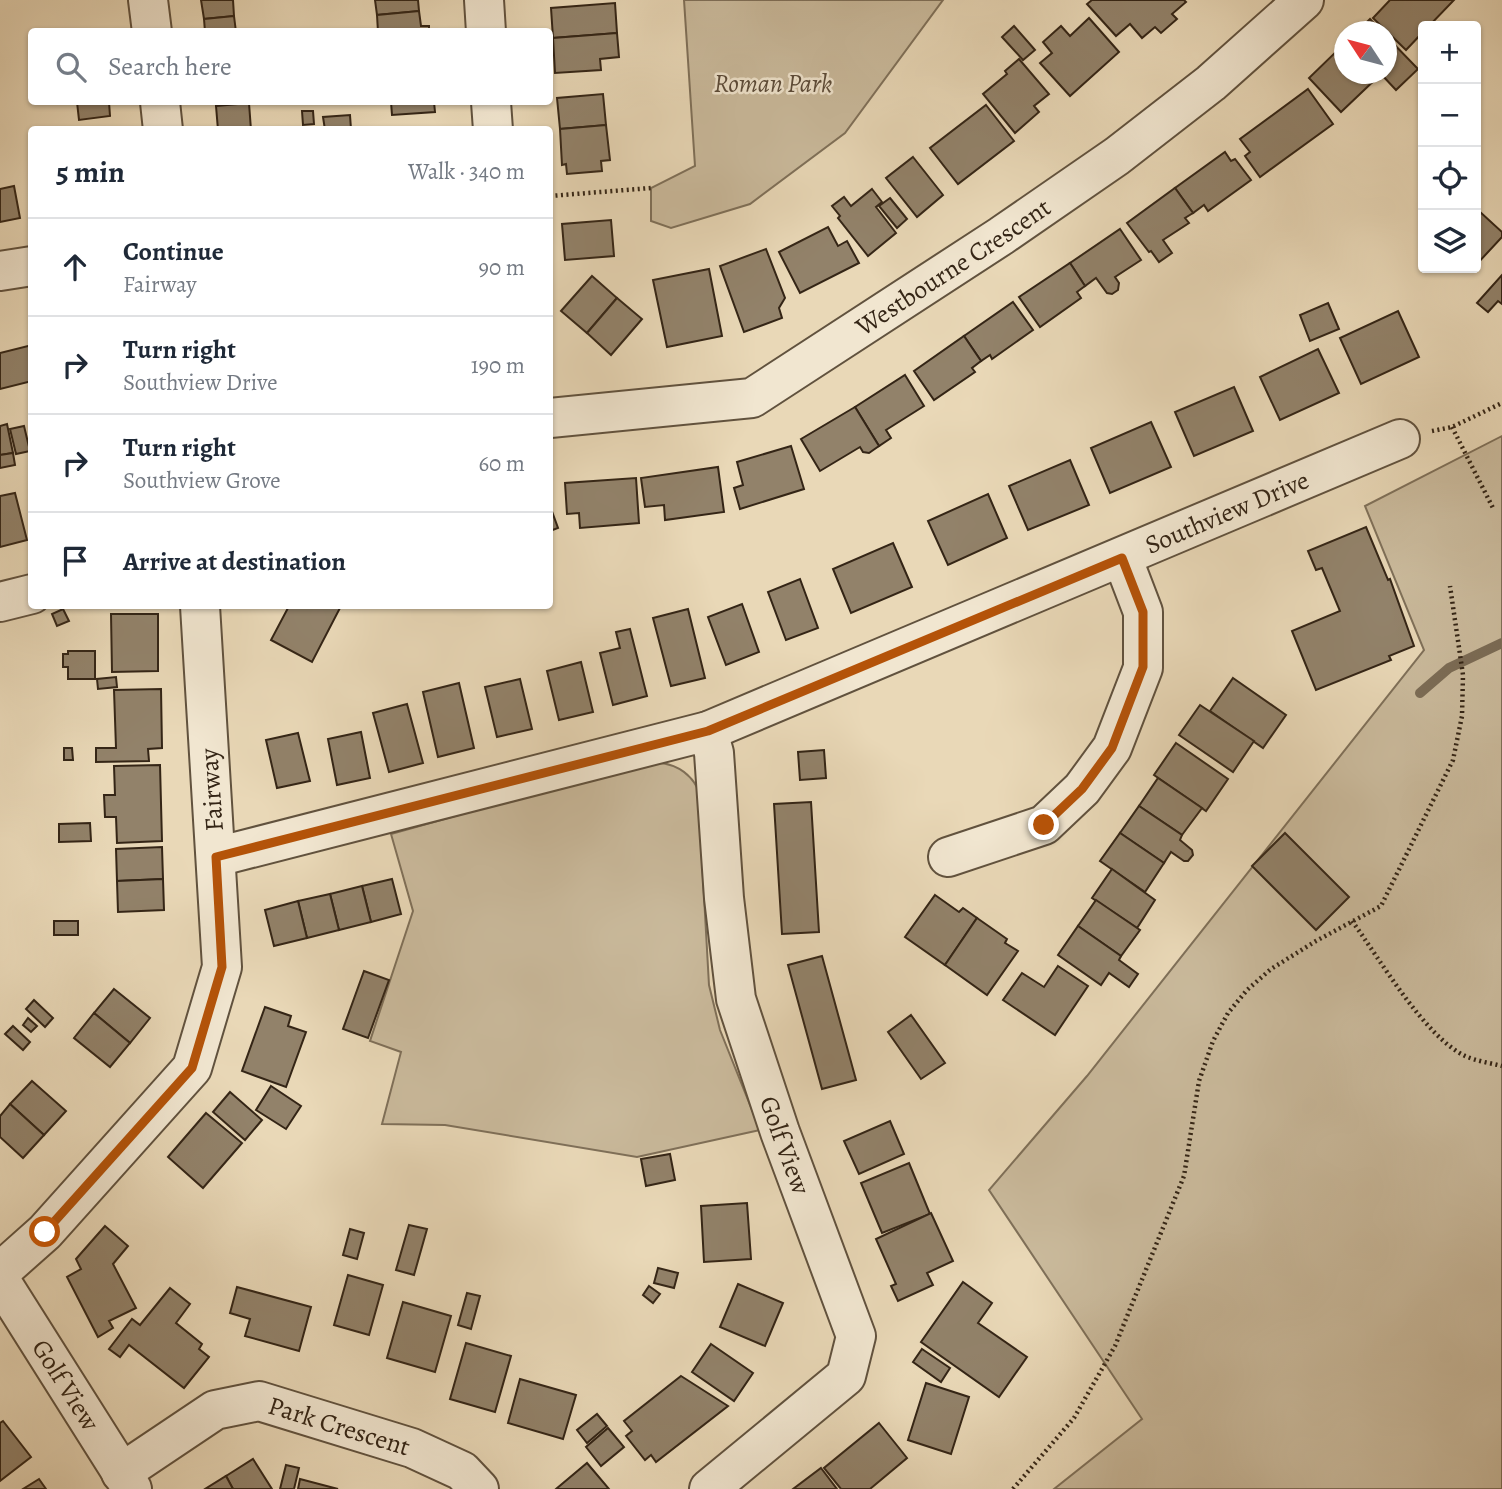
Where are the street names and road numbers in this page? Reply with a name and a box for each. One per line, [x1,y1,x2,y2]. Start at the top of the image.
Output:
street label: Westbourne Crescent [848,190,1058,345]
street label: Southview Drive [1140,462,1314,563]
street label: Fairway [191,747,232,833]
street label: Golf View [751,1092,819,1200]
street label: Golf View [24,1333,108,1438]
street label: Park Crescent [264,1388,415,1465]

